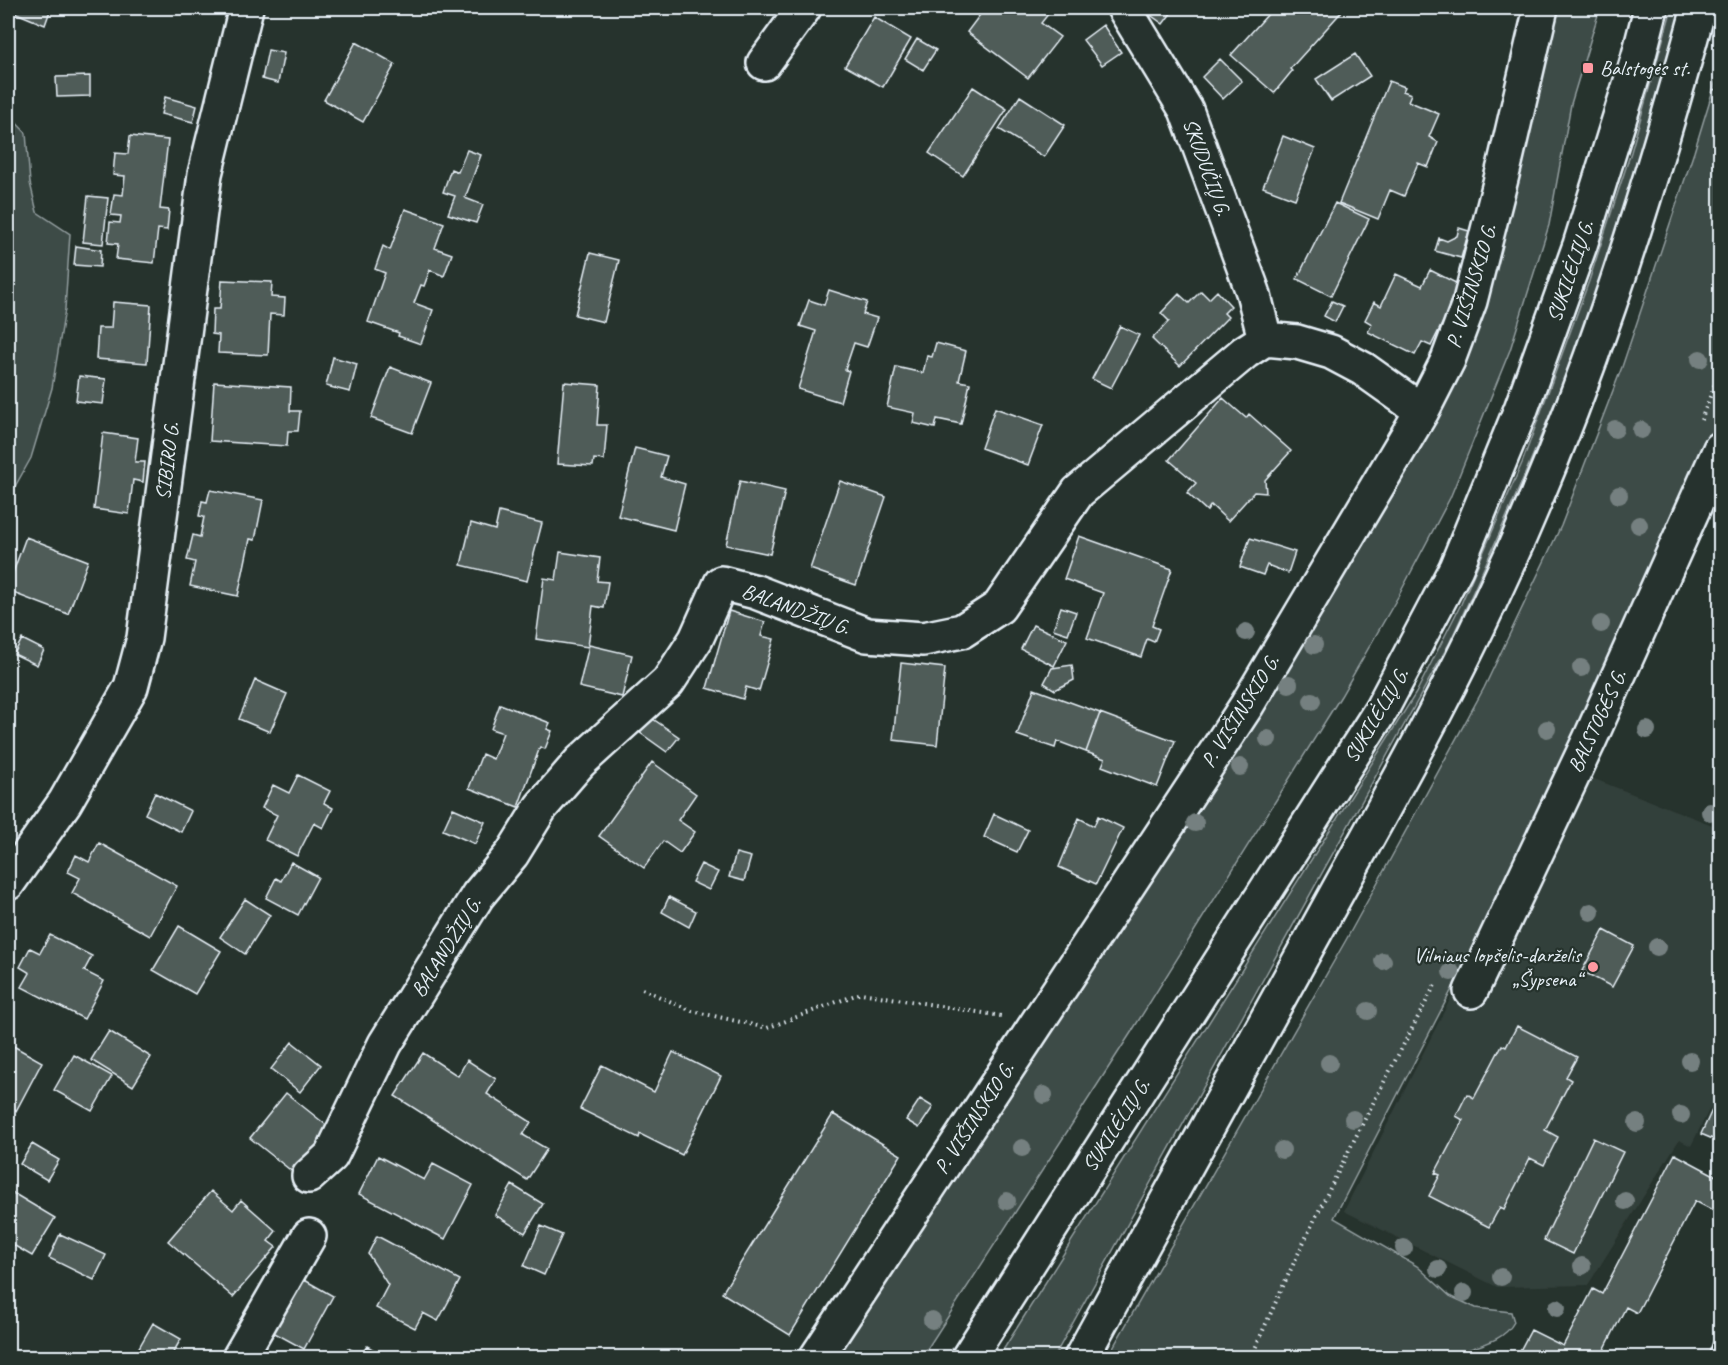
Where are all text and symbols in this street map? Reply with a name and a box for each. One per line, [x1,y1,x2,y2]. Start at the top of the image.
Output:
place label: Balstogės st. [1600,55,1691,81]
marker: Balstogės st. [1581,61,1595,75]
street label: SKUDUČIŲ G. [1177,115,1237,220]
street label: SUKILĖLIŲ G. [1541,216,1600,325]
street label: P. VIŠINSKIO G. [1440,220,1502,351]
street label: SIBIRO G. [149,420,185,501]
street label: BALANDŽIŲ G. [739,577,854,641]
street label: P. VIŠINSKIO G. [1195,649,1285,772]
street label: SUKILĖLIŲ G. [1338,662,1415,767]
street label: BALSTOGĖS G. [1562,665,1633,777]
street label: BALANDŽIŲ G. [405,892,487,1002]
place label: Vilniaus lopšelis-darželis „Šypsena“ [1413,942,1585,992]
marker: Vilniaus lopšelis-darželis „Šypsena“ [1586,960,1600,974]
street label: P. VIŠINSKIO G. [928,1056,1020,1179]
street label: SUKILĖLIŲ G. [1076,1073,1156,1176]

